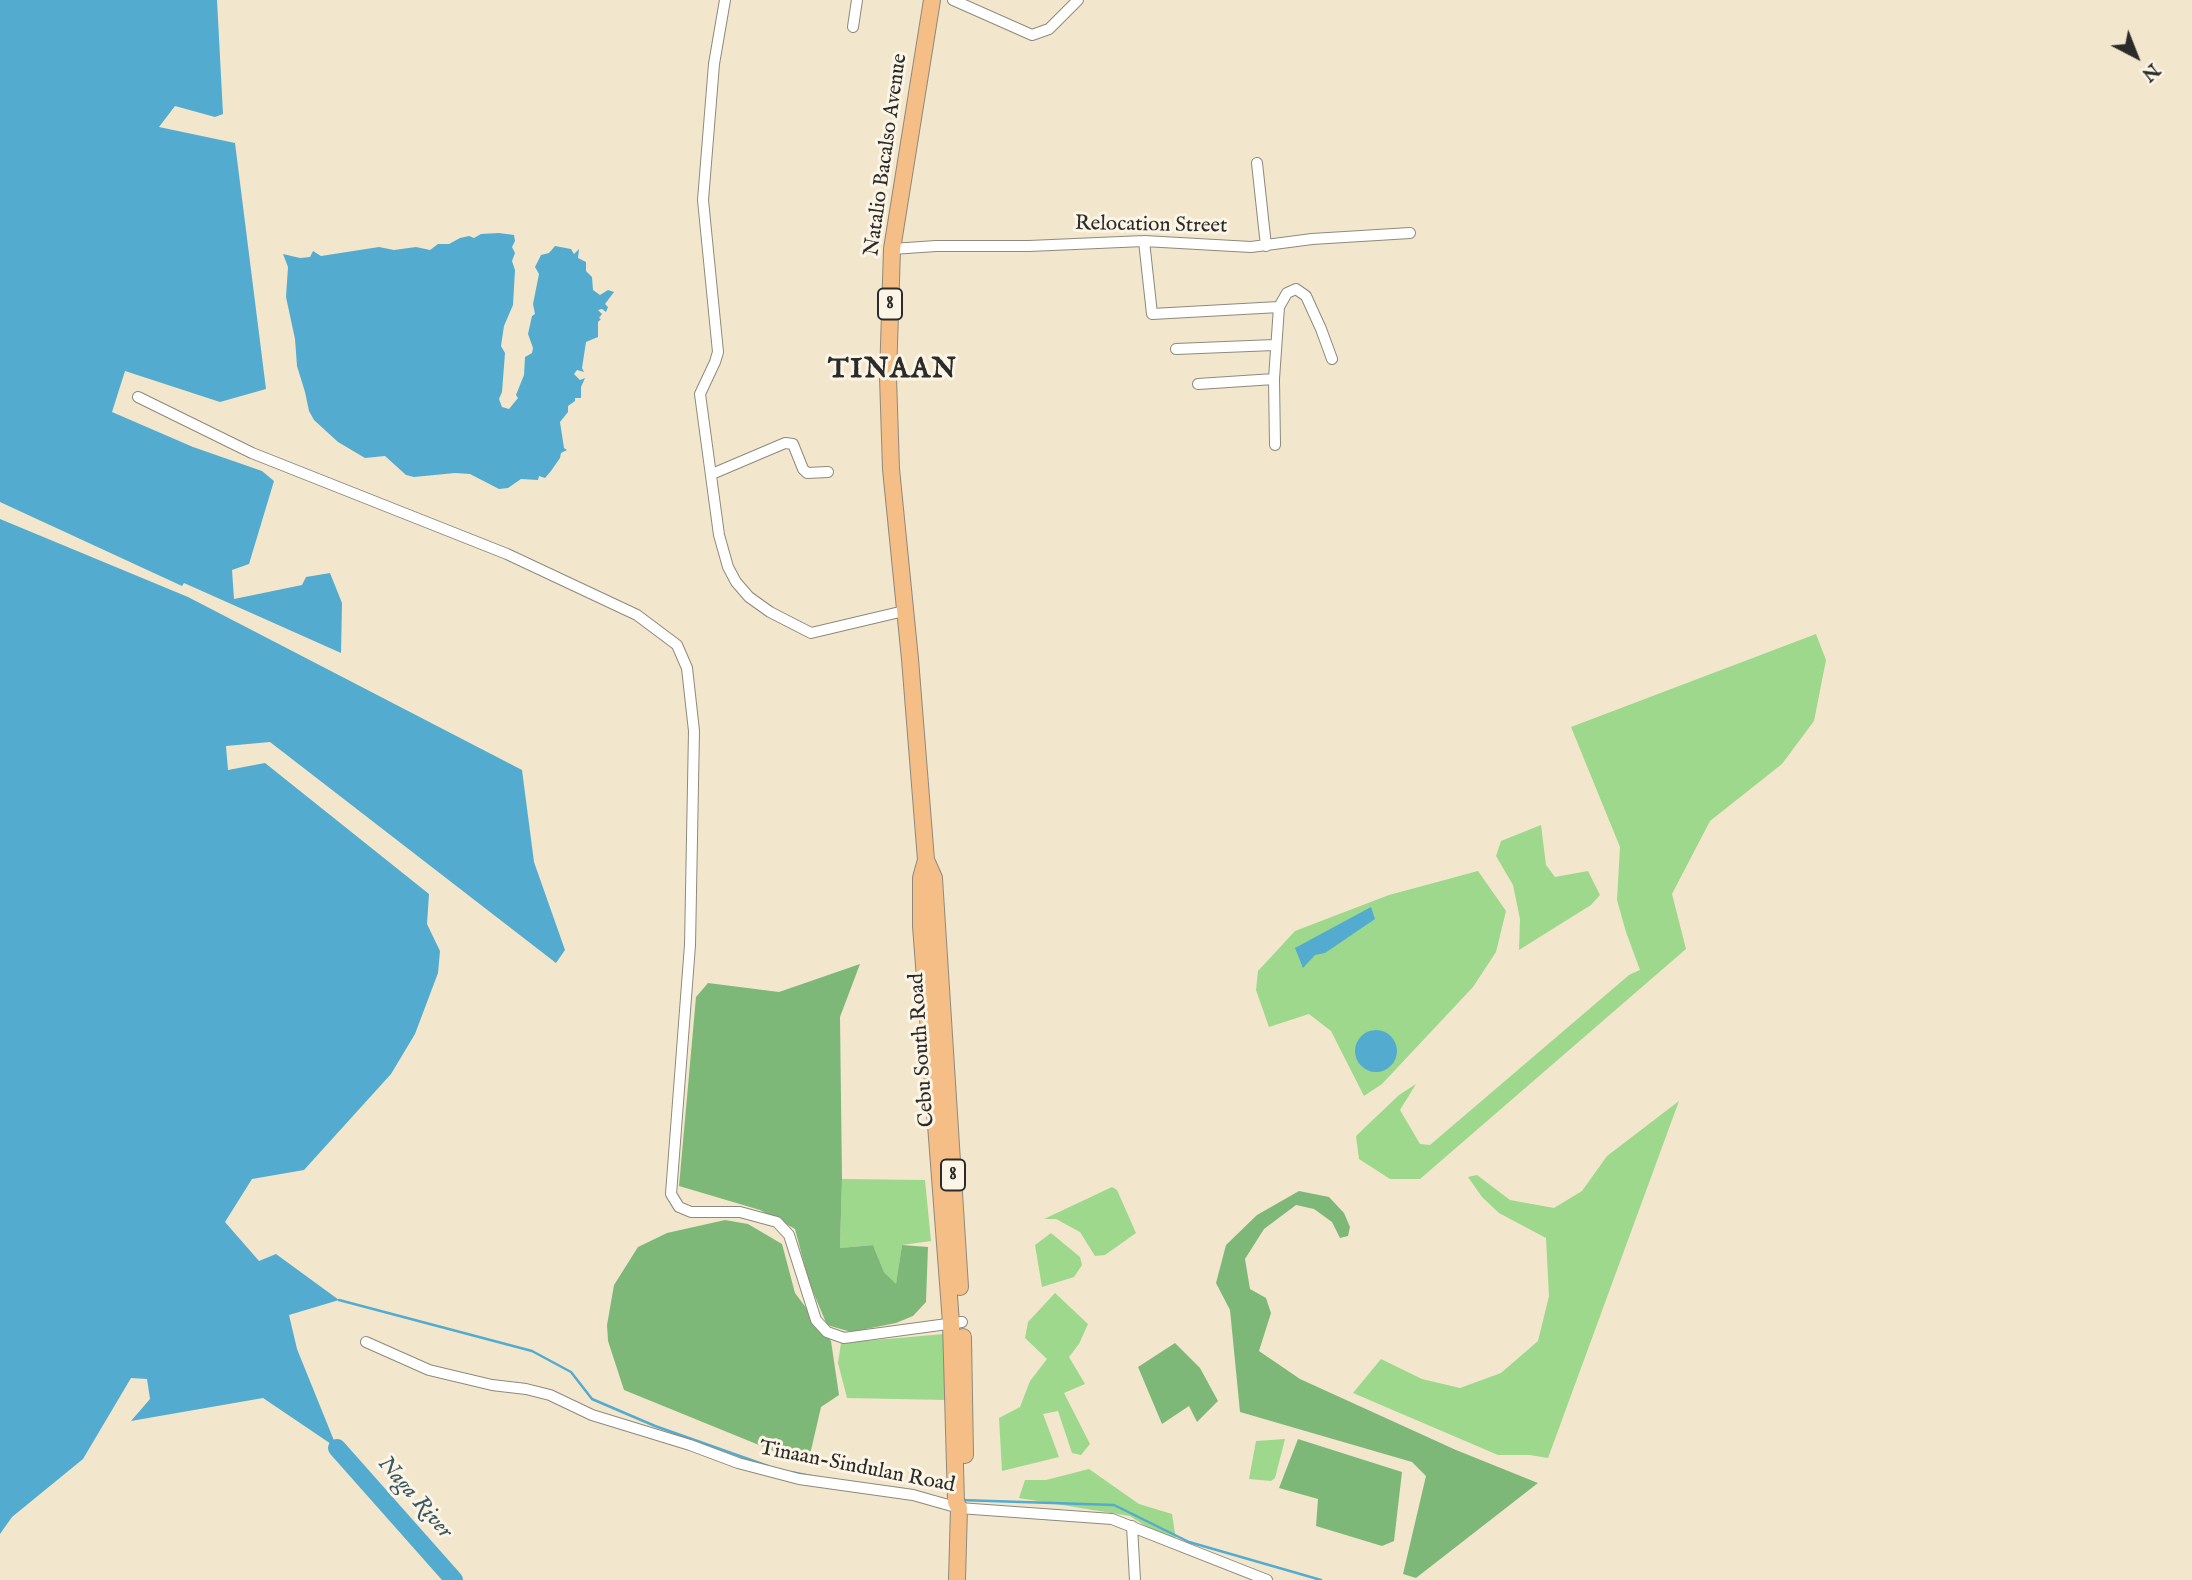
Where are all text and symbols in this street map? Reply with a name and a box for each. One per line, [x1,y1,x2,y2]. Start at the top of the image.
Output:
north arrow [2101,21,2171,91]
street label: Natalio Bacalso Avenue [860,52,914,258]
text: N [2136,57,2164,86]
street label: Relocation Street [1075,212,1227,240]
road number: 8 [878,288,902,320]
district label: TINAAN [829,354,957,388]
street label: Cebu South Road [905,972,941,1128]
road number: 8 [941,1160,965,1190]
street label: Tinaan-Sindulan Road [757,1437,957,1499]
water label: Naga River [371,1451,457,1545]

